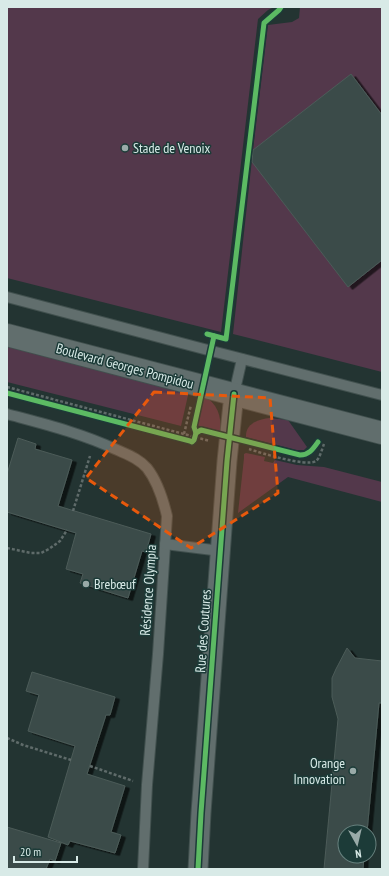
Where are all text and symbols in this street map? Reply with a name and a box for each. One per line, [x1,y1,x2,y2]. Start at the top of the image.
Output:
place label: Stade de Venoix [133,139,211,157]
marker: Stade de Venoix [120,143,130,153]
street label: Boulevard Georges Pompidou [54,339,196,393]
street label: Résidence Olympia [136,544,160,636]
place label: Brebœuf [94,575,136,593]
marker: Brebœuf [81,579,91,589]
street label: Rue des Coutures [191,588,215,673]
place label: Orange Innovation [293,754,345,788]
marker: Orange Innovation [348,766,358,776]
north arrow [337,824,377,864]
scale bar [14,838,77,864]
text: 20 m [20,844,41,859]
text: N [354,847,362,861]

